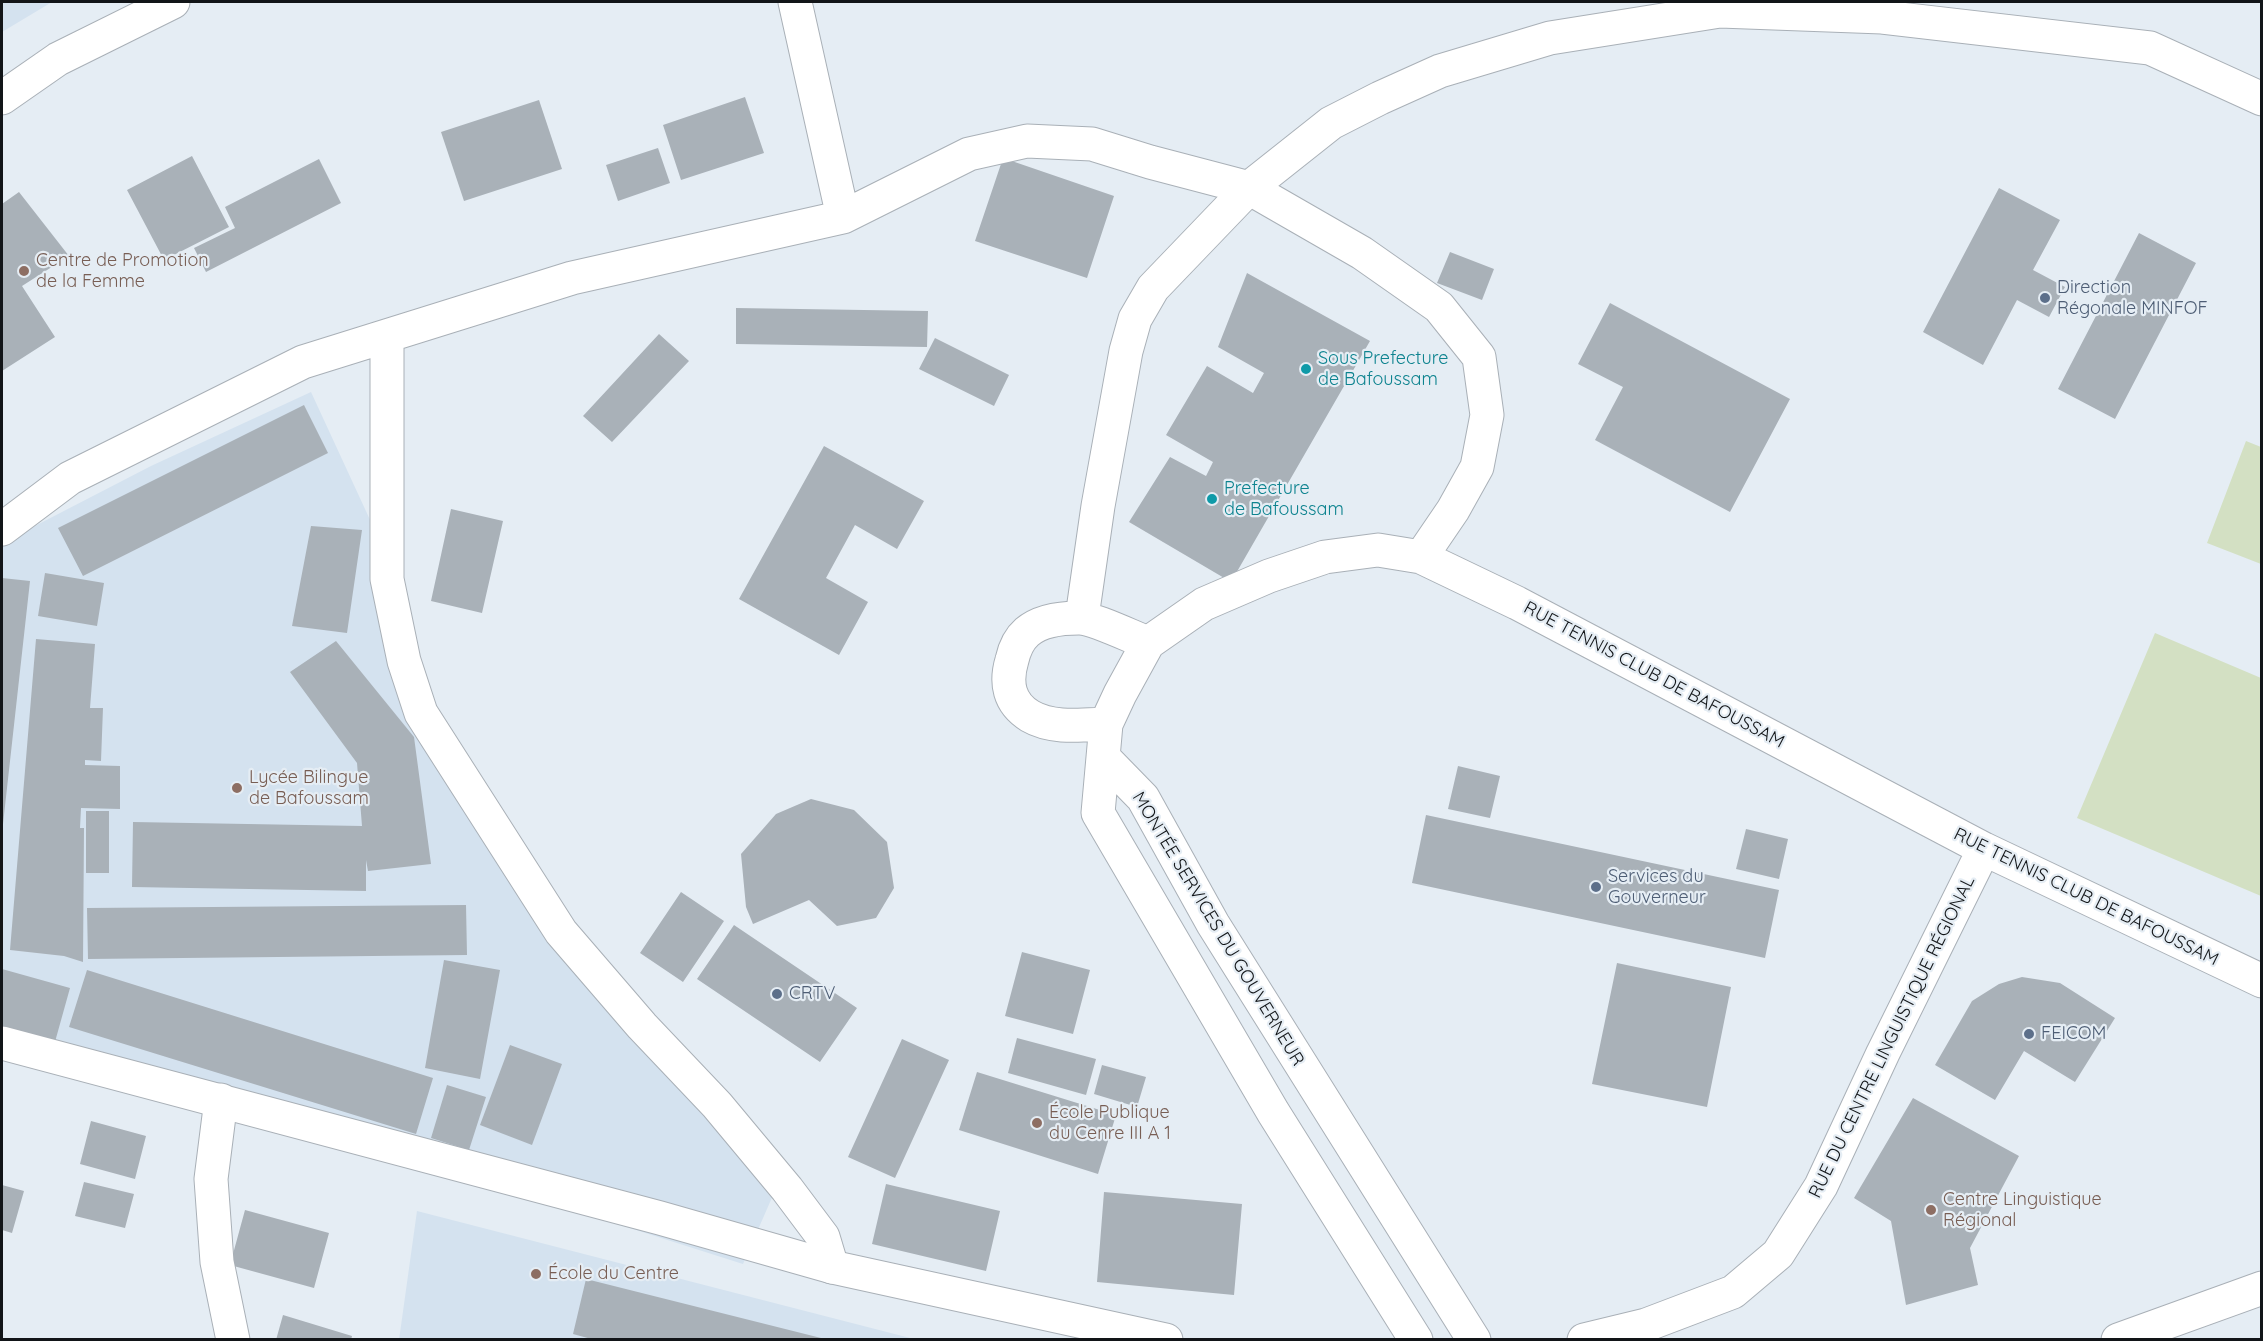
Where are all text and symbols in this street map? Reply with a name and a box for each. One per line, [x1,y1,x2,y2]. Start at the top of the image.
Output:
place label: Centre de Promotion de la Femme [36,250,209,292]
marker: Centre de Promotion de la Femme [17,264,31,278]
place label: Direction Régonale MINFOF [2057,277,2208,320]
marker: Direction Régonale MINFOF [2038,291,2052,305]
place label: Sous Prefecture de Bafoussam [1318,348,1448,391]
marker: Sous Prefecture de Bafoussam [1299,362,1313,376]
place label: Prefecture de Bafoussam [1224,478,1344,520]
marker: Prefecture de Bafoussam [1205,492,1219,506]
street label: RUE TENNIS CLUB DE BAFOUSSAM [1520,597,1788,753]
place label: Lycée Bilingue de Bafoussam [249,767,369,810]
marker: Lycée Bilingue de Bafoussam [230,781,244,795]
street label: MONTÉE SERVICES DU GOUVERNEUR [1127,788,1309,1070]
street label: RUE TENNIS CLUB DE BAFOUSSAM [1950,823,2222,971]
place label: Services du Gouverneur [1608,866,1706,908]
street label: RUE DU CENTRE LINGUISTIQUE RÉGIONAL [1804,872,1980,1202]
marker: Services du Gouverneur [1589,880,1603,894]
place label: CRTV [789,983,836,1005]
marker: CRTV [770,987,784,1001]
place label: FEICOM [2041,1023,2106,1045]
marker: FEICOM [2022,1027,2036,1041]
place label: École Publique du Cenre III A 1 [1049,1102,1171,1144]
marker: École Publique du Cenre III A 1 [1030,1116,1044,1130]
place label: Centre Linguistique Régional [1943,1189,2102,1232]
marker: Centre Linguistique Régional [1924,1203,1938,1217]
place label: École du Centre [548,1263,679,1285]
marker: École du Centre [529,1267,543,1281]

